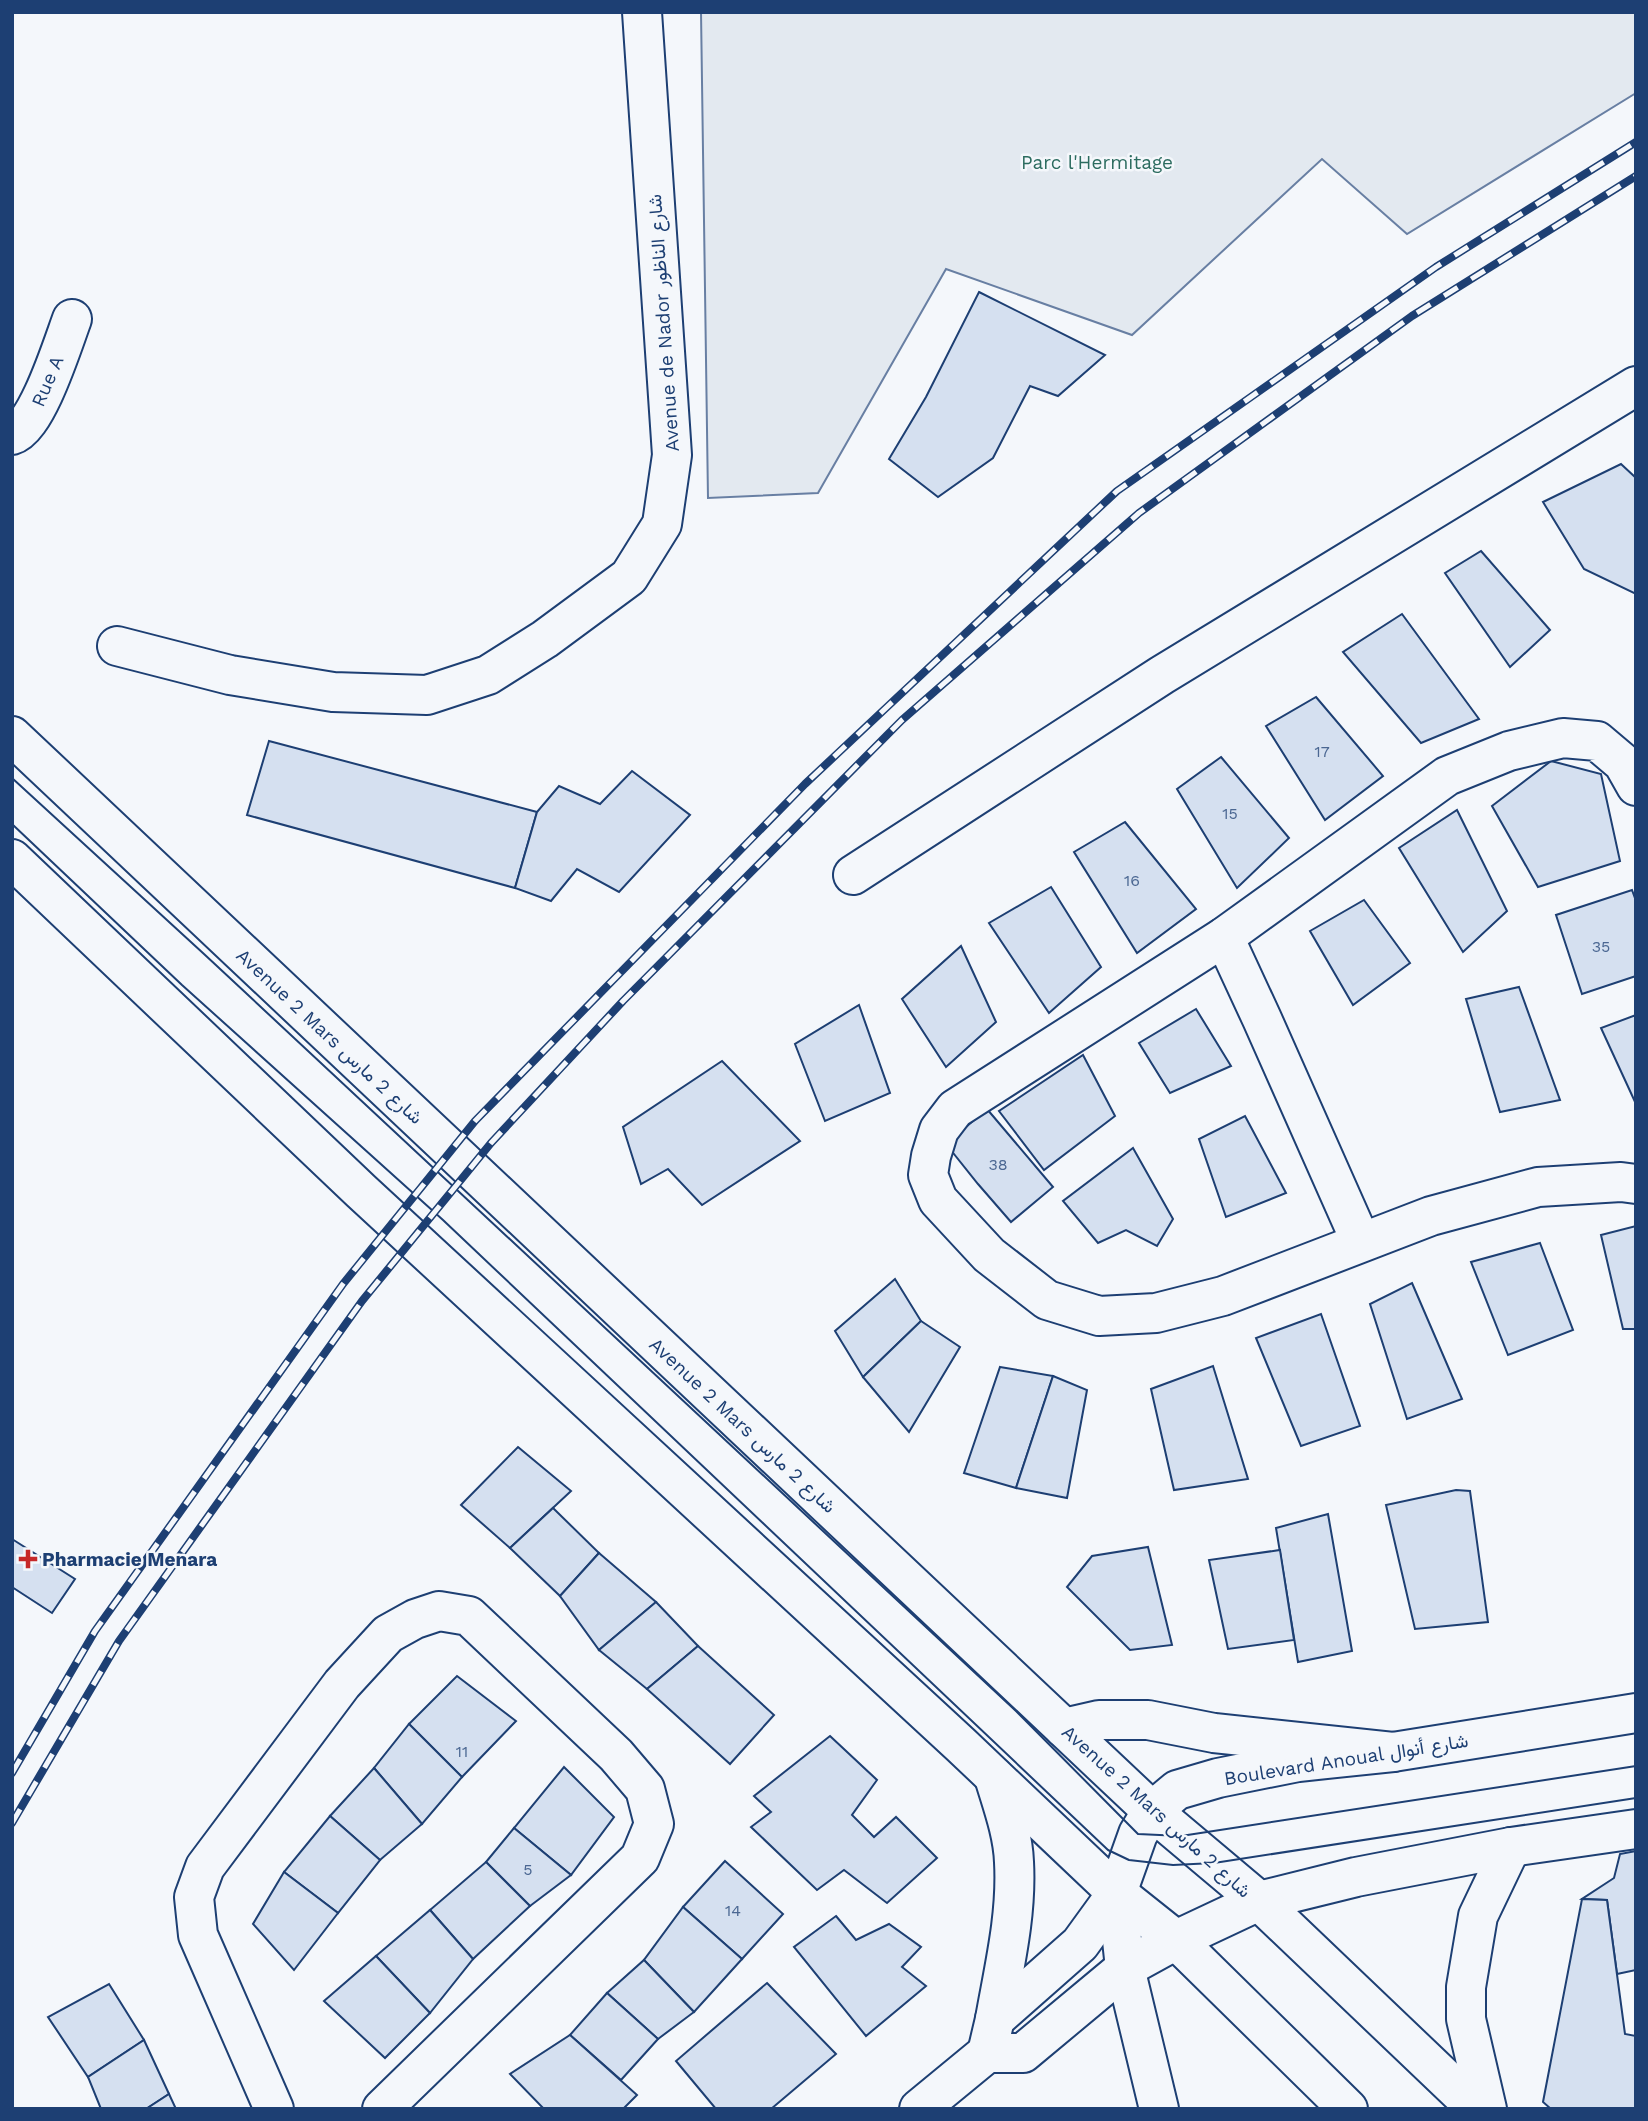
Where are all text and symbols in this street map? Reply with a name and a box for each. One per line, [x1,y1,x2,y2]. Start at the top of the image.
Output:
park label: Parc l'Hermitage [1021,151,1173,174]
street label: Avenue de Nador شارع الناظور [643,193,685,452]
street label: Rue A [26,352,69,410]
house number: 17 [1314,742,1330,761]
house number: 15 [1222,804,1238,823]
house number: 16 [1124,871,1140,890]
house number: 35 [1592,937,1610,956]
street label: Avenue 2 Mars شارع 2 مارس [231,944,428,1130]
house number: 38 [988,1155,1008,1174]
street label: Avenue 2 Mars شارع 2 مارس [644,1333,841,1519]
place label: Pharmacie Menara [42,1548,217,1571]
marker: Pharmacie Menara [20,1551,36,1567]
street label: Avenue 2 Mars شارع 2 مارس [1057,1720,1256,1903]
street label: Boulevard Anoual شارع أنوال [1222,1729,1470,1791]
house number: 11 [456,1742,468,1761]
house number: 5 [523,1860,533,1879]
house number: 14 [725,1901,741,1920]

